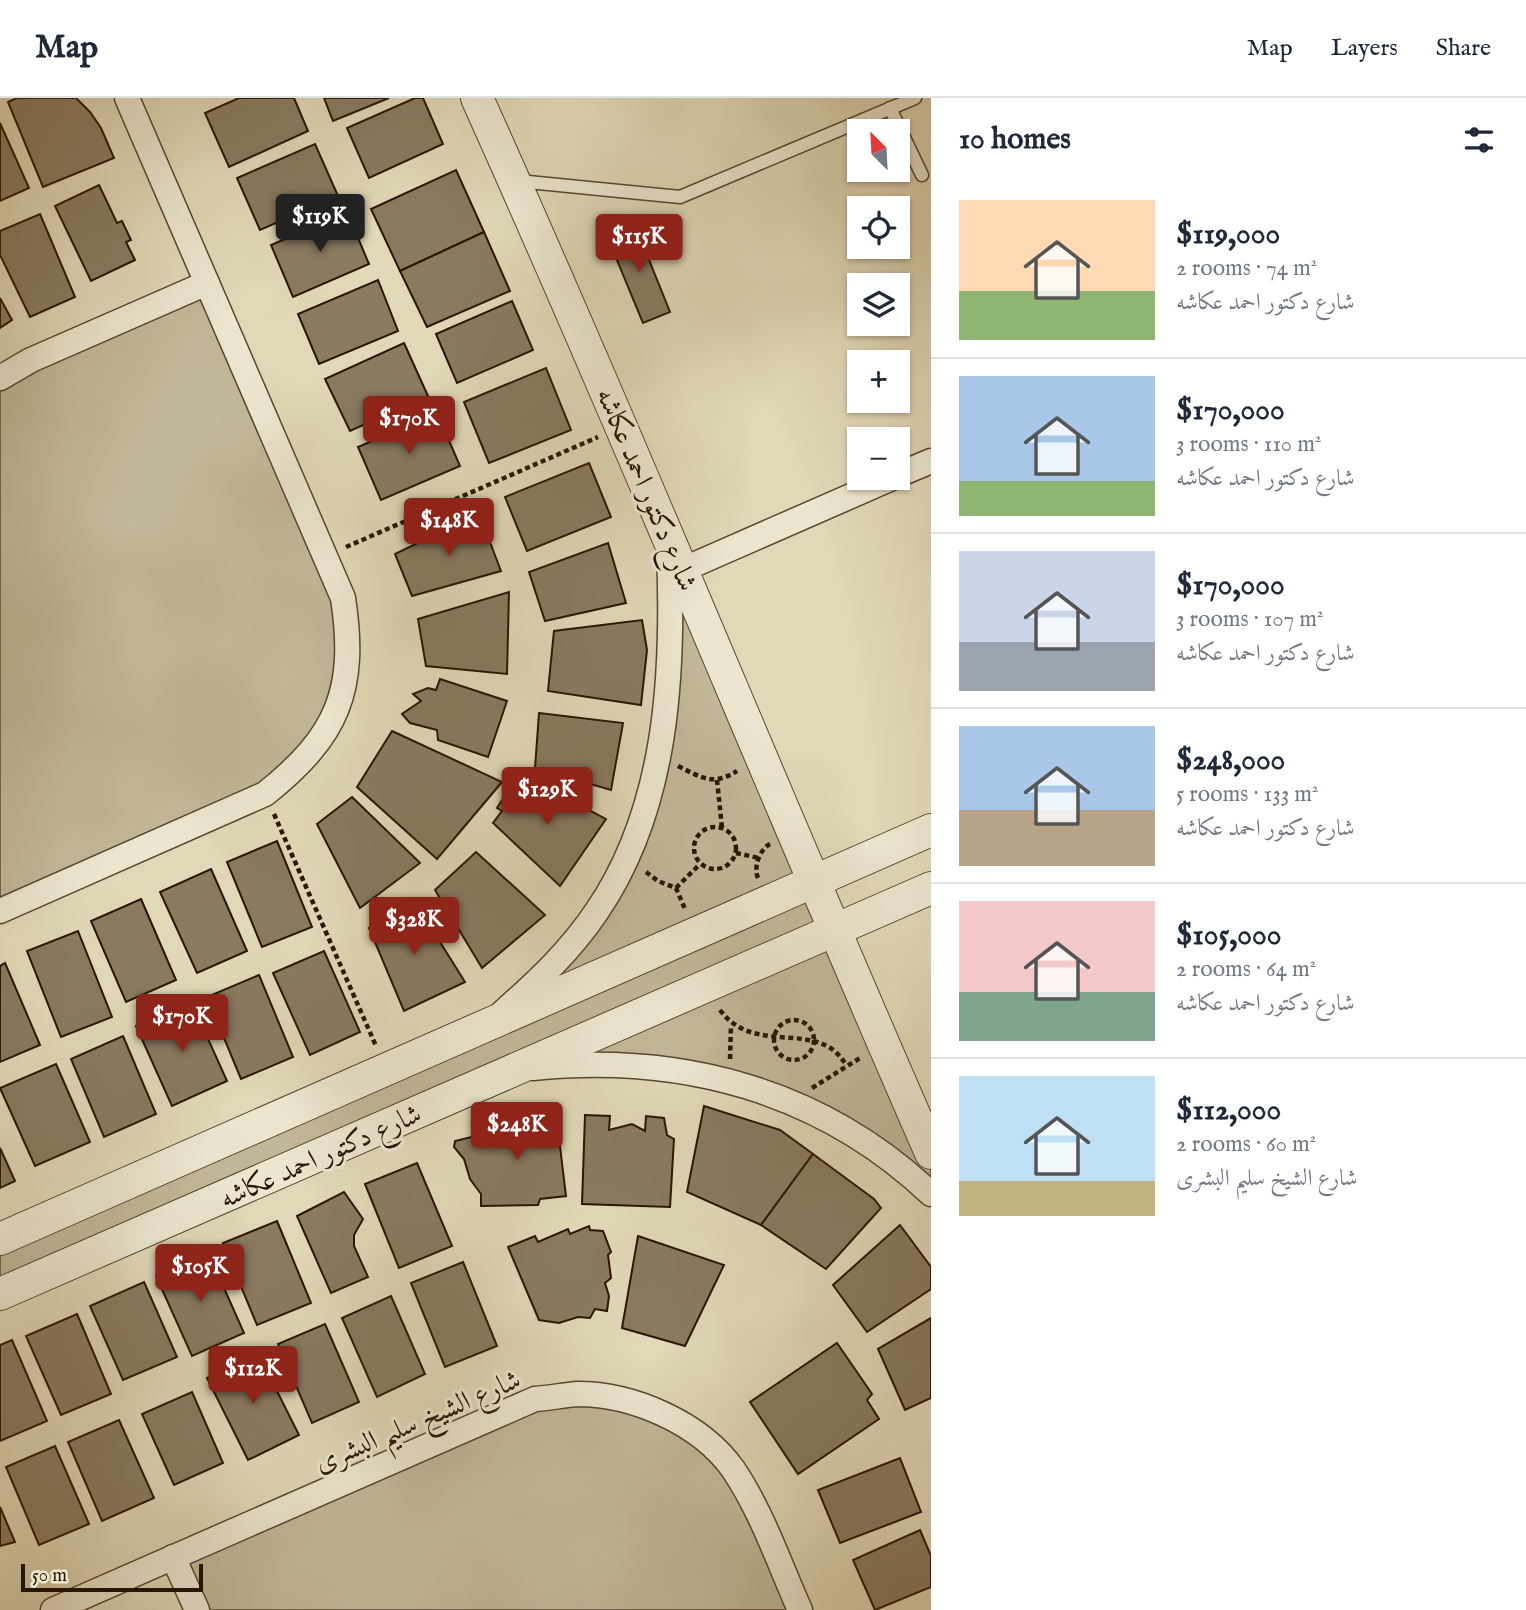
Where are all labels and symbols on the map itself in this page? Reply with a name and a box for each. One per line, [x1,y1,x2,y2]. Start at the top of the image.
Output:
north arrow [847,119,910,182]
pin: $119K [271,194,369,254]
pin: $115K [590,214,688,274]
street label: شارع دكتور احمد عكاشه [583,383,704,598]
pin: $170K [360,396,458,456]
pin: $148K [400,498,498,558]
pin: $129K [498,768,596,827]
pin: $328K [365,898,463,957]
pin: $170K [133,995,231,1054]
street label: شارع دكتور احمد عكاشه [215,1097,429,1221]
pin: $248K [468,1102,566,1162]
pin: $105K [151,1244,249,1304]
pin: $112K [204,1346,302,1406]
street label: شارع الشيخ سليم البشرى [309,1363,530,1489]
scale bar [21,1561,203,1593]

